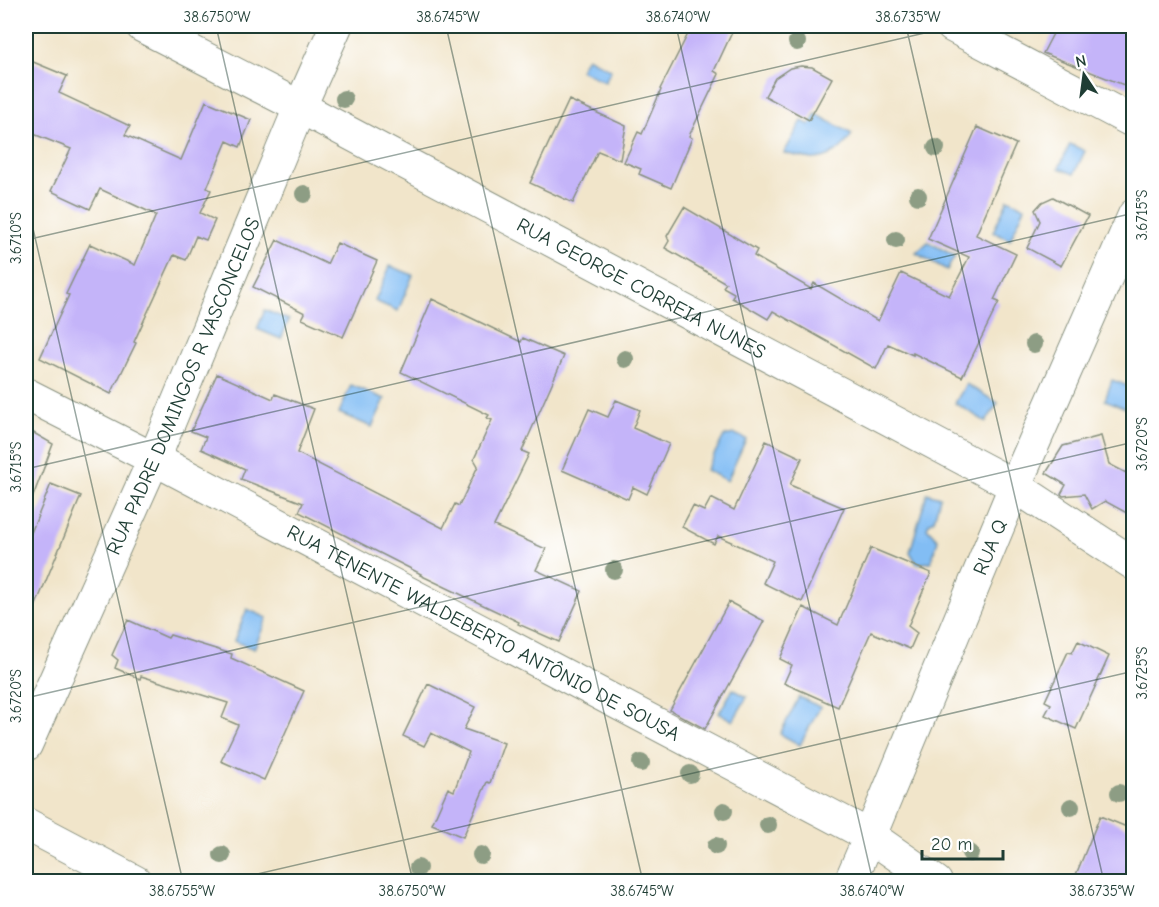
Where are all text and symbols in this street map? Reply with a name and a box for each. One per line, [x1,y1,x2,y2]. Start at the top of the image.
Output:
text: 38.6750°W [184,8,250,26]
text: 38.6745°W [416,8,480,26]
text: 38.6740°W [646,8,710,26]
text: 38.6735°W [875,8,941,26]
north arrow [1054,45,1114,105]
text: N [1074,51,1088,71]
text: 3.6715°S [1133,189,1151,241]
text: 3.6710°S [7,212,25,264]
street label: RUA GEORGE CORREIA NUNES [513,213,770,364]
street label: RUA PADRE DOMINGOS R VASCONCELOS [102,214,265,558]
text: 3.6720°S [1133,417,1151,471]
text: 3.6715°S [7,441,25,493]
street label: RUA Q [968,516,1012,578]
street label: RUA TENENTE WALDEBERTO ANTÔNIO DE SOUSA [283,520,684,746]
text: 3.6725°S [1133,646,1151,700]
text: 3.6720°S [7,669,25,723]
scale bar [922,823,1003,861]
text: 20 m [931,834,972,855]
text: 38.6755°W [149,882,215,900]
text: 38.6750°W [379,882,445,900]
text: 38.6745°W [610,882,674,900]
text: 38.6740°W [840,882,904,900]
text: 38.6735°W [1069,882,1135,900]

